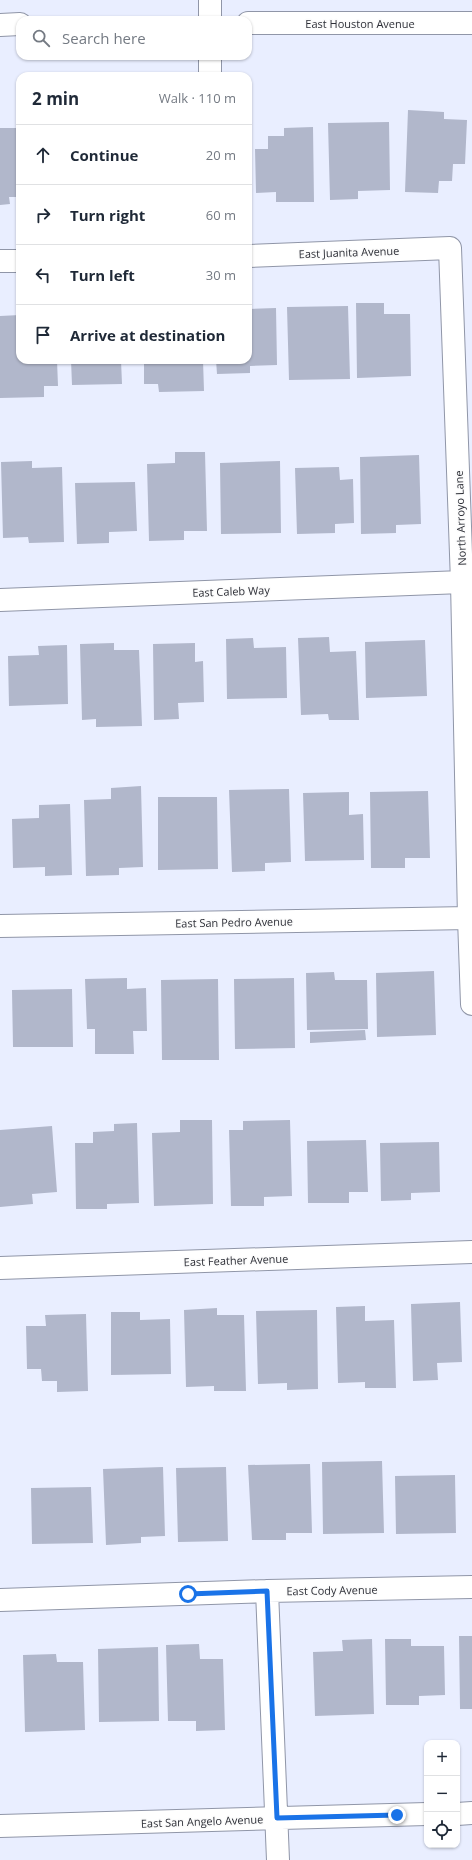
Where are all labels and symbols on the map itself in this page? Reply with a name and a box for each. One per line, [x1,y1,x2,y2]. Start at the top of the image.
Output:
street label: East Houston Avenue [305,16,415,31]
street label: East Juanita Avenue [298,243,400,261]
street label: North Arroyo Lane [451,470,469,566]
street label: East Caleb Way [192,582,271,600]
street label: East San Pedro Avenue [175,913,293,931]
street label: East Feather Avenue [183,1251,289,1269]
street label: East Cody Avenue [286,1582,378,1598]
route start [179,1585,197,1603]
route end [388,1806,406,1824]
street label: East San Angelo Avenue [141,1811,263,1831]

